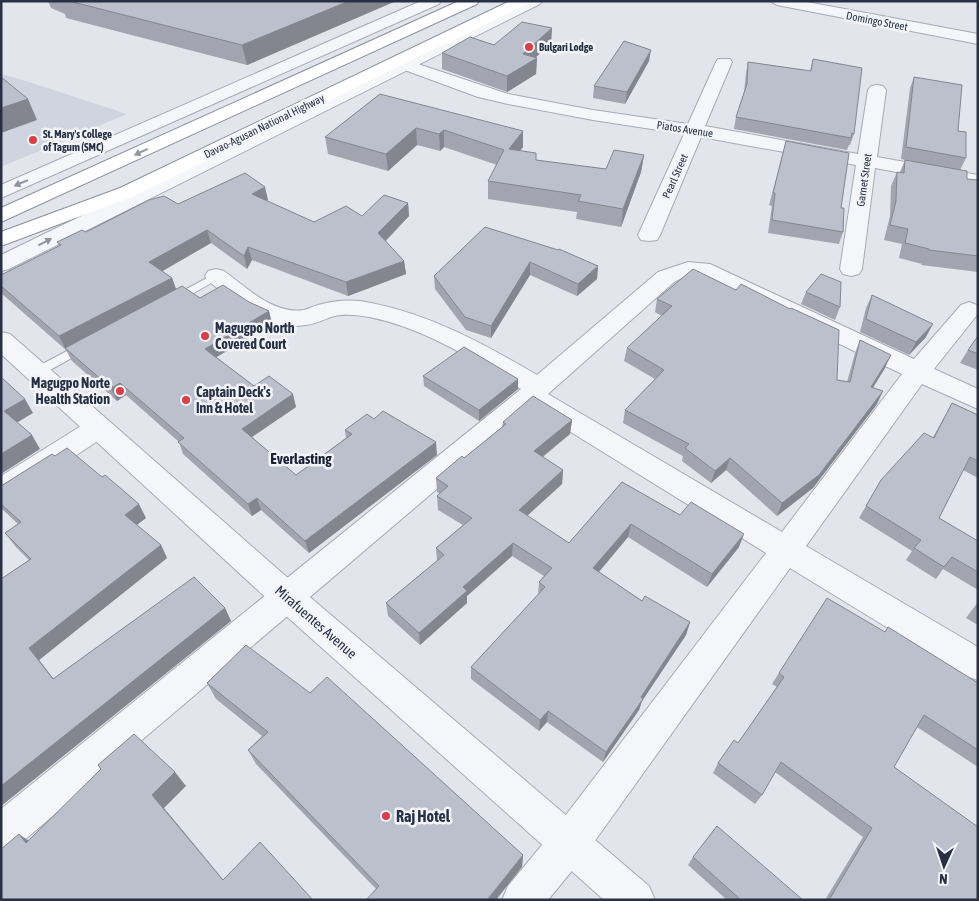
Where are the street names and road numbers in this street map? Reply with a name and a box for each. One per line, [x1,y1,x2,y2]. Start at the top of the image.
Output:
street label: Domingo Street [845,9,909,33]
street label: Davao-Agusan National Highway [202,91,327,160]
street label: Piatos Avenue [656,119,714,139]
street label: Pearl Street [660,152,690,200]
street label: Garnet Street [854,153,874,207]
street label: Mirafuentes Avenue [272,582,360,662]

